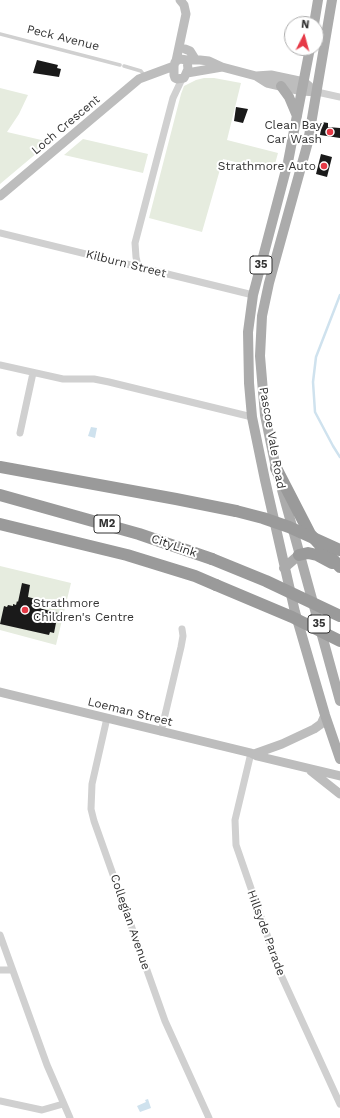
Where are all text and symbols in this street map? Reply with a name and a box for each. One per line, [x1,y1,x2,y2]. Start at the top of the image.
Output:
north arrow [284,16,324,56]
text: N [300,18,310,31]
street label: Peck Avenue [25,22,101,54]
street label: Loch Crescent [29,92,103,158]
place label: Clean Bay Car Wash [264,118,322,146]
marker: Clean Bay Car Wash [325,127,335,137]
place label: Strathmore Auto [218,159,316,173]
marker: Strathmore Auto [319,161,329,171]
street label: Kilburn Street [84,247,168,281]
road number: 35 [250,256,272,274]
street label: Pascoe Vale Road [256,386,288,490]
road number: M2 [94,515,120,533]
street label: CityLink [149,532,199,560]
place label: Strathmore Children's Centre [33,596,134,624]
marker: Strathmore Children's Centre [20,605,30,615]
road number: 35 [308,615,330,633]
street label: Loeman Street [86,694,174,730]
street label: Collegian Avenue [107,872,153,972]
street label: Hillsyde Parade [244,888,288,978]

